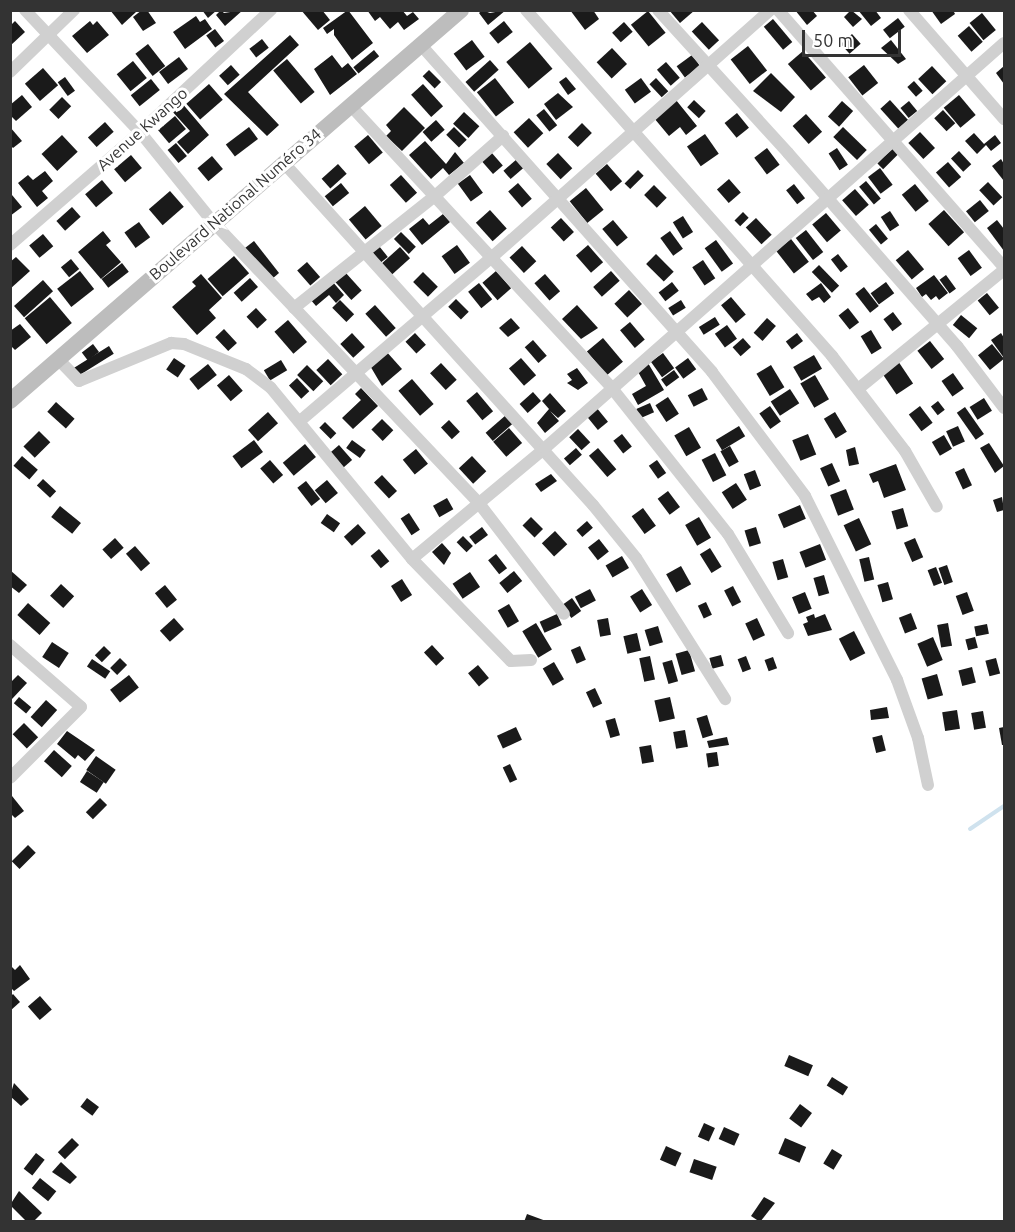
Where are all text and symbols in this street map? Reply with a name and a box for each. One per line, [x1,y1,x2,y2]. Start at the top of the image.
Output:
scale bar [805,18,904,56]
text: 50 m [813,30,853,50]
street label: Avenue Kwango [93,83,191,175]
street label: Boulevard National Numéro 34 [145,124,325,284]

